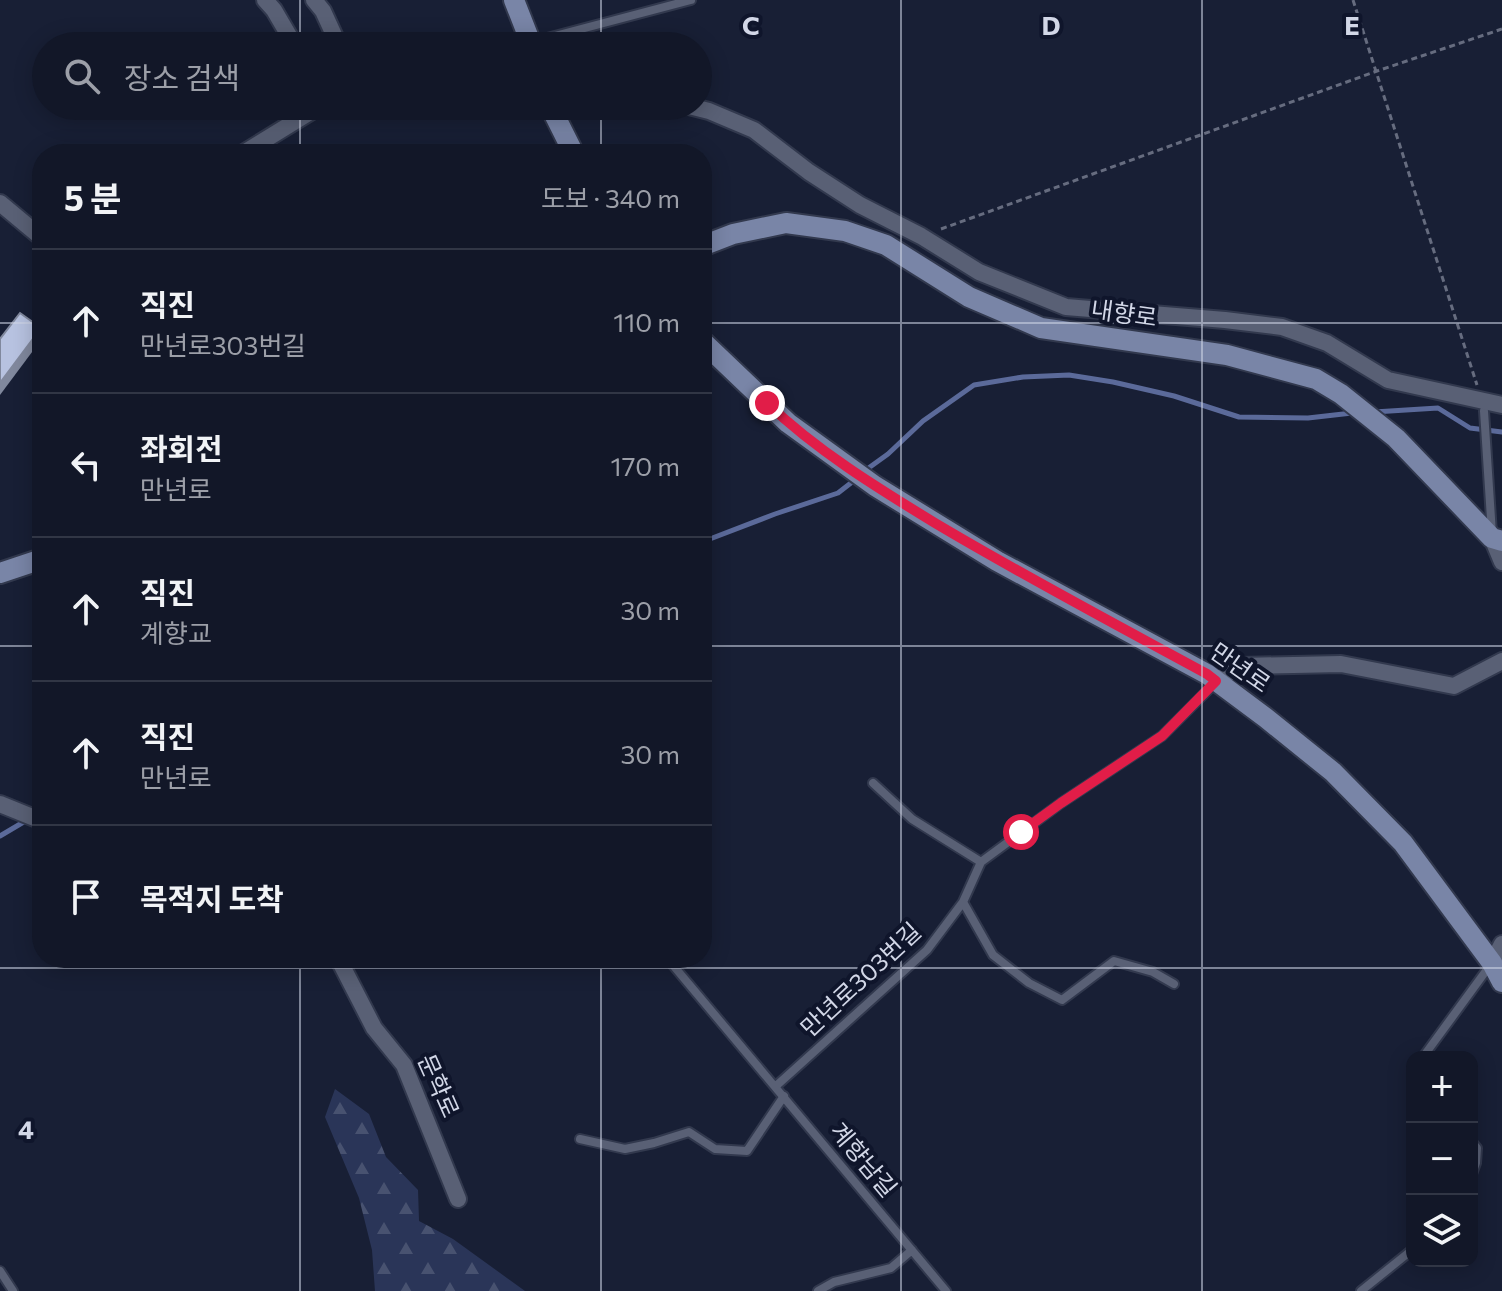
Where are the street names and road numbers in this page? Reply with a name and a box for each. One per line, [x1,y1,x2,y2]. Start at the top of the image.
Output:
street label: 내향로 [1089,294,1159,331]
street label: 만년로 [1205,636,1276,698]
street label: 만년로303번길 [794,916,926,1042]
street label: 문학로 [413,1049,466,1122]
street label: 계향남길 [825,1116,904,1202]

